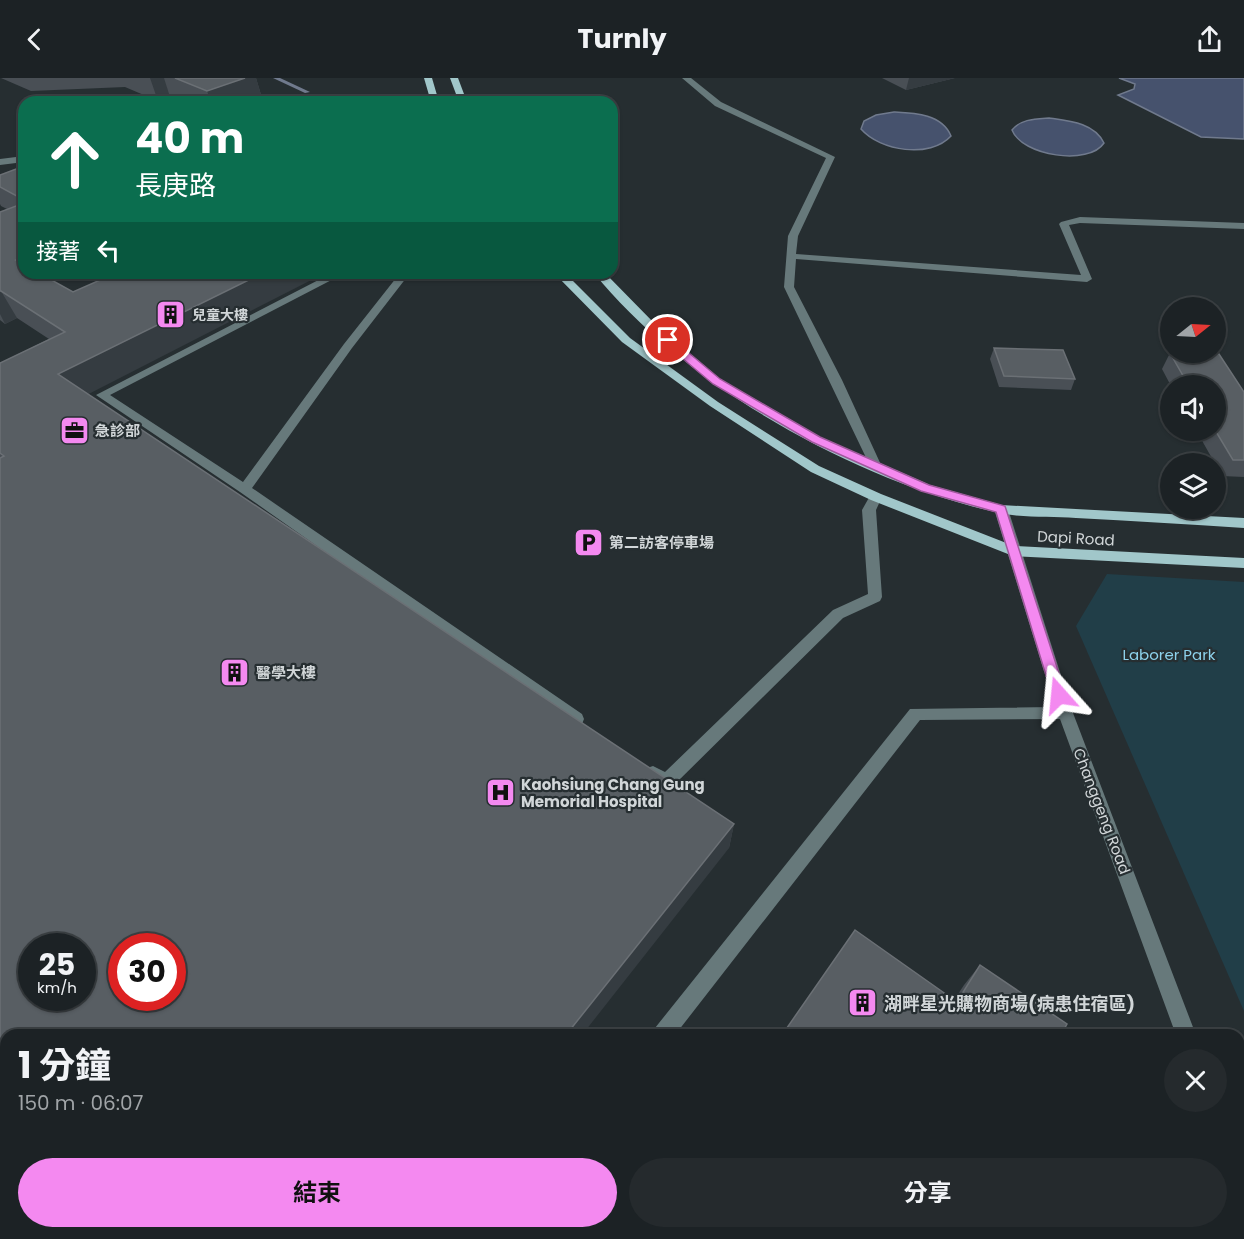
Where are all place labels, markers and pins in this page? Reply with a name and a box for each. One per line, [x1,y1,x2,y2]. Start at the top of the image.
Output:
building icon: 兒童大樓 [155,299,187,331]
place label: 兒童大樓 [192,305,248,325]
pin [642,314,693,365]
office icon: 急診部 [58,414,90,446]
place label: 急診部 [95,420,140,441]
parking icon: 第二訪客停車場 [572,526,604,558]
place label: 第二訪客停車場 [609,532,714,553]
building icon: 醫學大樓 [219,656,251,688]
place label: 醫學大樓 [256,662,316,683]
place label: Kaohsiung Chang Gung Memorial Hospital [521,774,705,812]
hospital icon: Kaohsiung Chang Gung Memorial Hospital [484,777,516,809]
building icon: 湖畔星光購物商場(病患住宿區) [847,987,879,1019]
place label: 湖畔星光購物商場(病患住宿區) [884,991,1135,1016]

